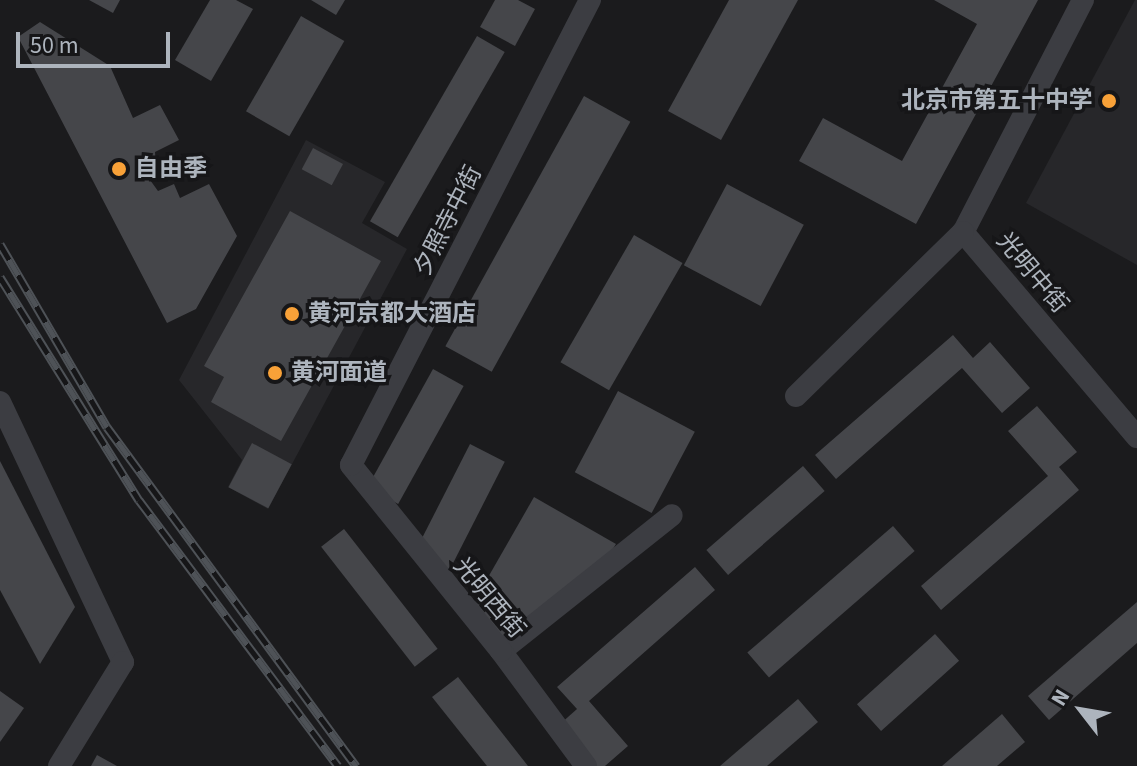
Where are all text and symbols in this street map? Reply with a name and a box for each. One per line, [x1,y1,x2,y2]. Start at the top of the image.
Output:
scale bar [20,16,174,66]
text: 50 m [30,28,79,63]
place label: 北京市第五十中学 [901,87,1093,115]
marker: 北京市第五十中学 [1100,92,1118,110]
place label: 自由季 [135,155,207,183]
marker: 自由季 [110,160,128,178]
street label: 夕照寺中街 [408,161,488,281]
street label: 光明中街 [990,227,1074,319]
place label: 黄河京都大酒店 [308,300,476,328]
marker: 黄河京都大酒店 [283,305,301,323]
place label: 黄河面道 [291,359,387,387]
marker: 黄河面道 [266,364,284,382]
street label: 光明西街 [447,552,531,644]
north arrow [1041,670,1121,750]
text: N [1043,683,1078,712]

